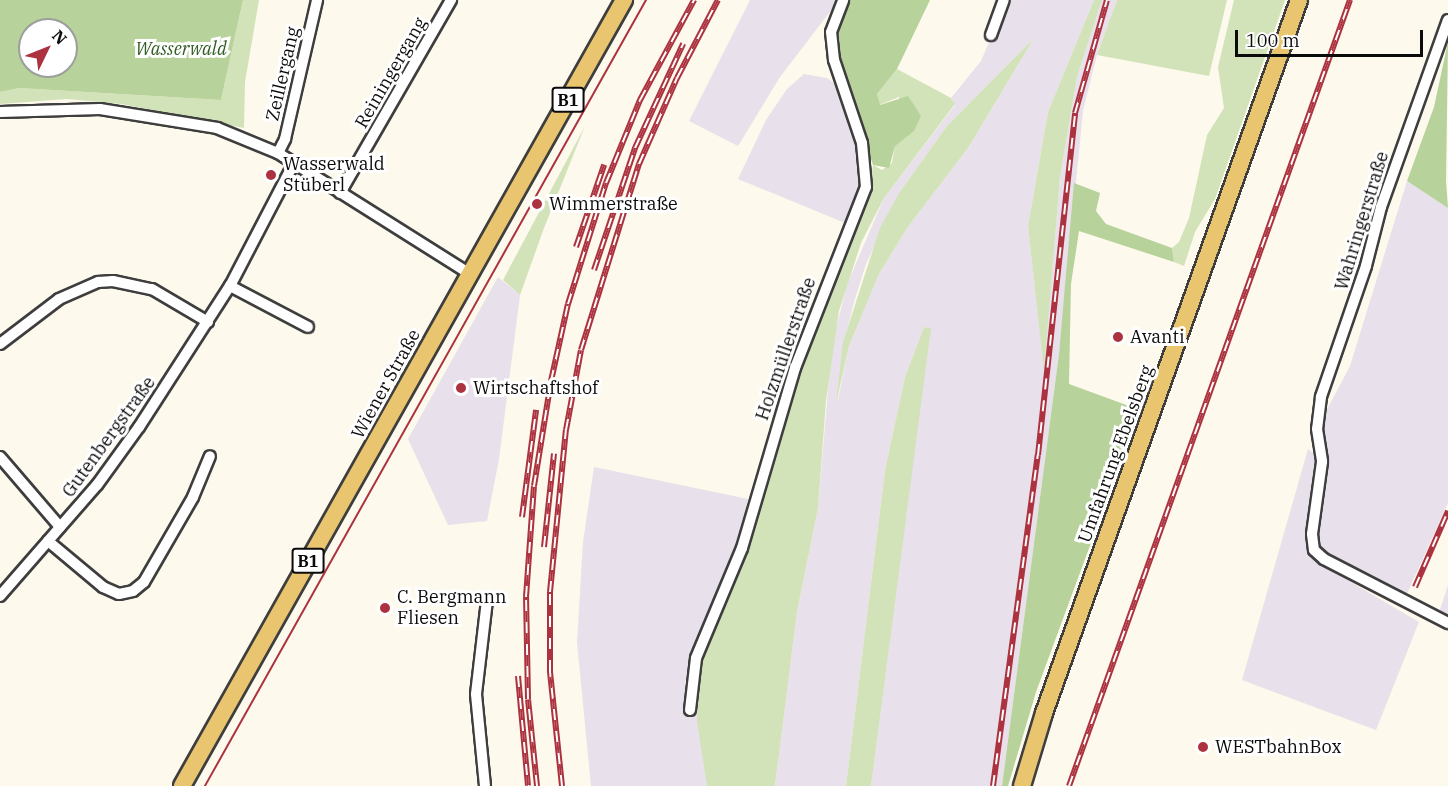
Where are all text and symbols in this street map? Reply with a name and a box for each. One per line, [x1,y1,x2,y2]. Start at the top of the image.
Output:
street label: Reiningergang [351,14,431,132]
north arrow [18,18,78,78]
scale bar [1238,18,1426,56]
street label: Zeillergang [262,25,304,123]
text: N [48,26,71,49]
text: 100 m [1246,29,1300,52]
park label: Wasserwald [135,38,227,60]
road number: B1 [552,87,584,113]
street label: Wahringerstraße [1331,149,1393,293]
place label: Wasserwald Stüberl [283,154,385,196]
marker: Wasserwald Stüberl [264,168,278,182]
place label: Wimmerstraße [549,193,678,215]
marker: Wimmerstraße [530,197,544,211]
street label: Holzmüllerstraße [751,275,821,423]
street label: Wiener Straße [347,326,425,442]
place label: Avanti [1130,326,1185,348]
marker: Avanti [1111,330,1125,344]
street label: Umfahrung Ebelsberg [1074,362,1158,546]
street label: Gutenbergstraße [58,372,160,502]
place label: Wirtschaftshof [473,377,598,399]
marker: Wirtschaftshof [454,381,468,395]
road number: B1 [292,548,324,574]
place label: C. Bergmann Fliesen [397,587,506,630]
marker: C. Bergmann Fliesen [378,601,392,615]
place label: WESTbahnBox [1215,736,1342,758]
marker: WESTbahnBox [1196,740,1210,754]

